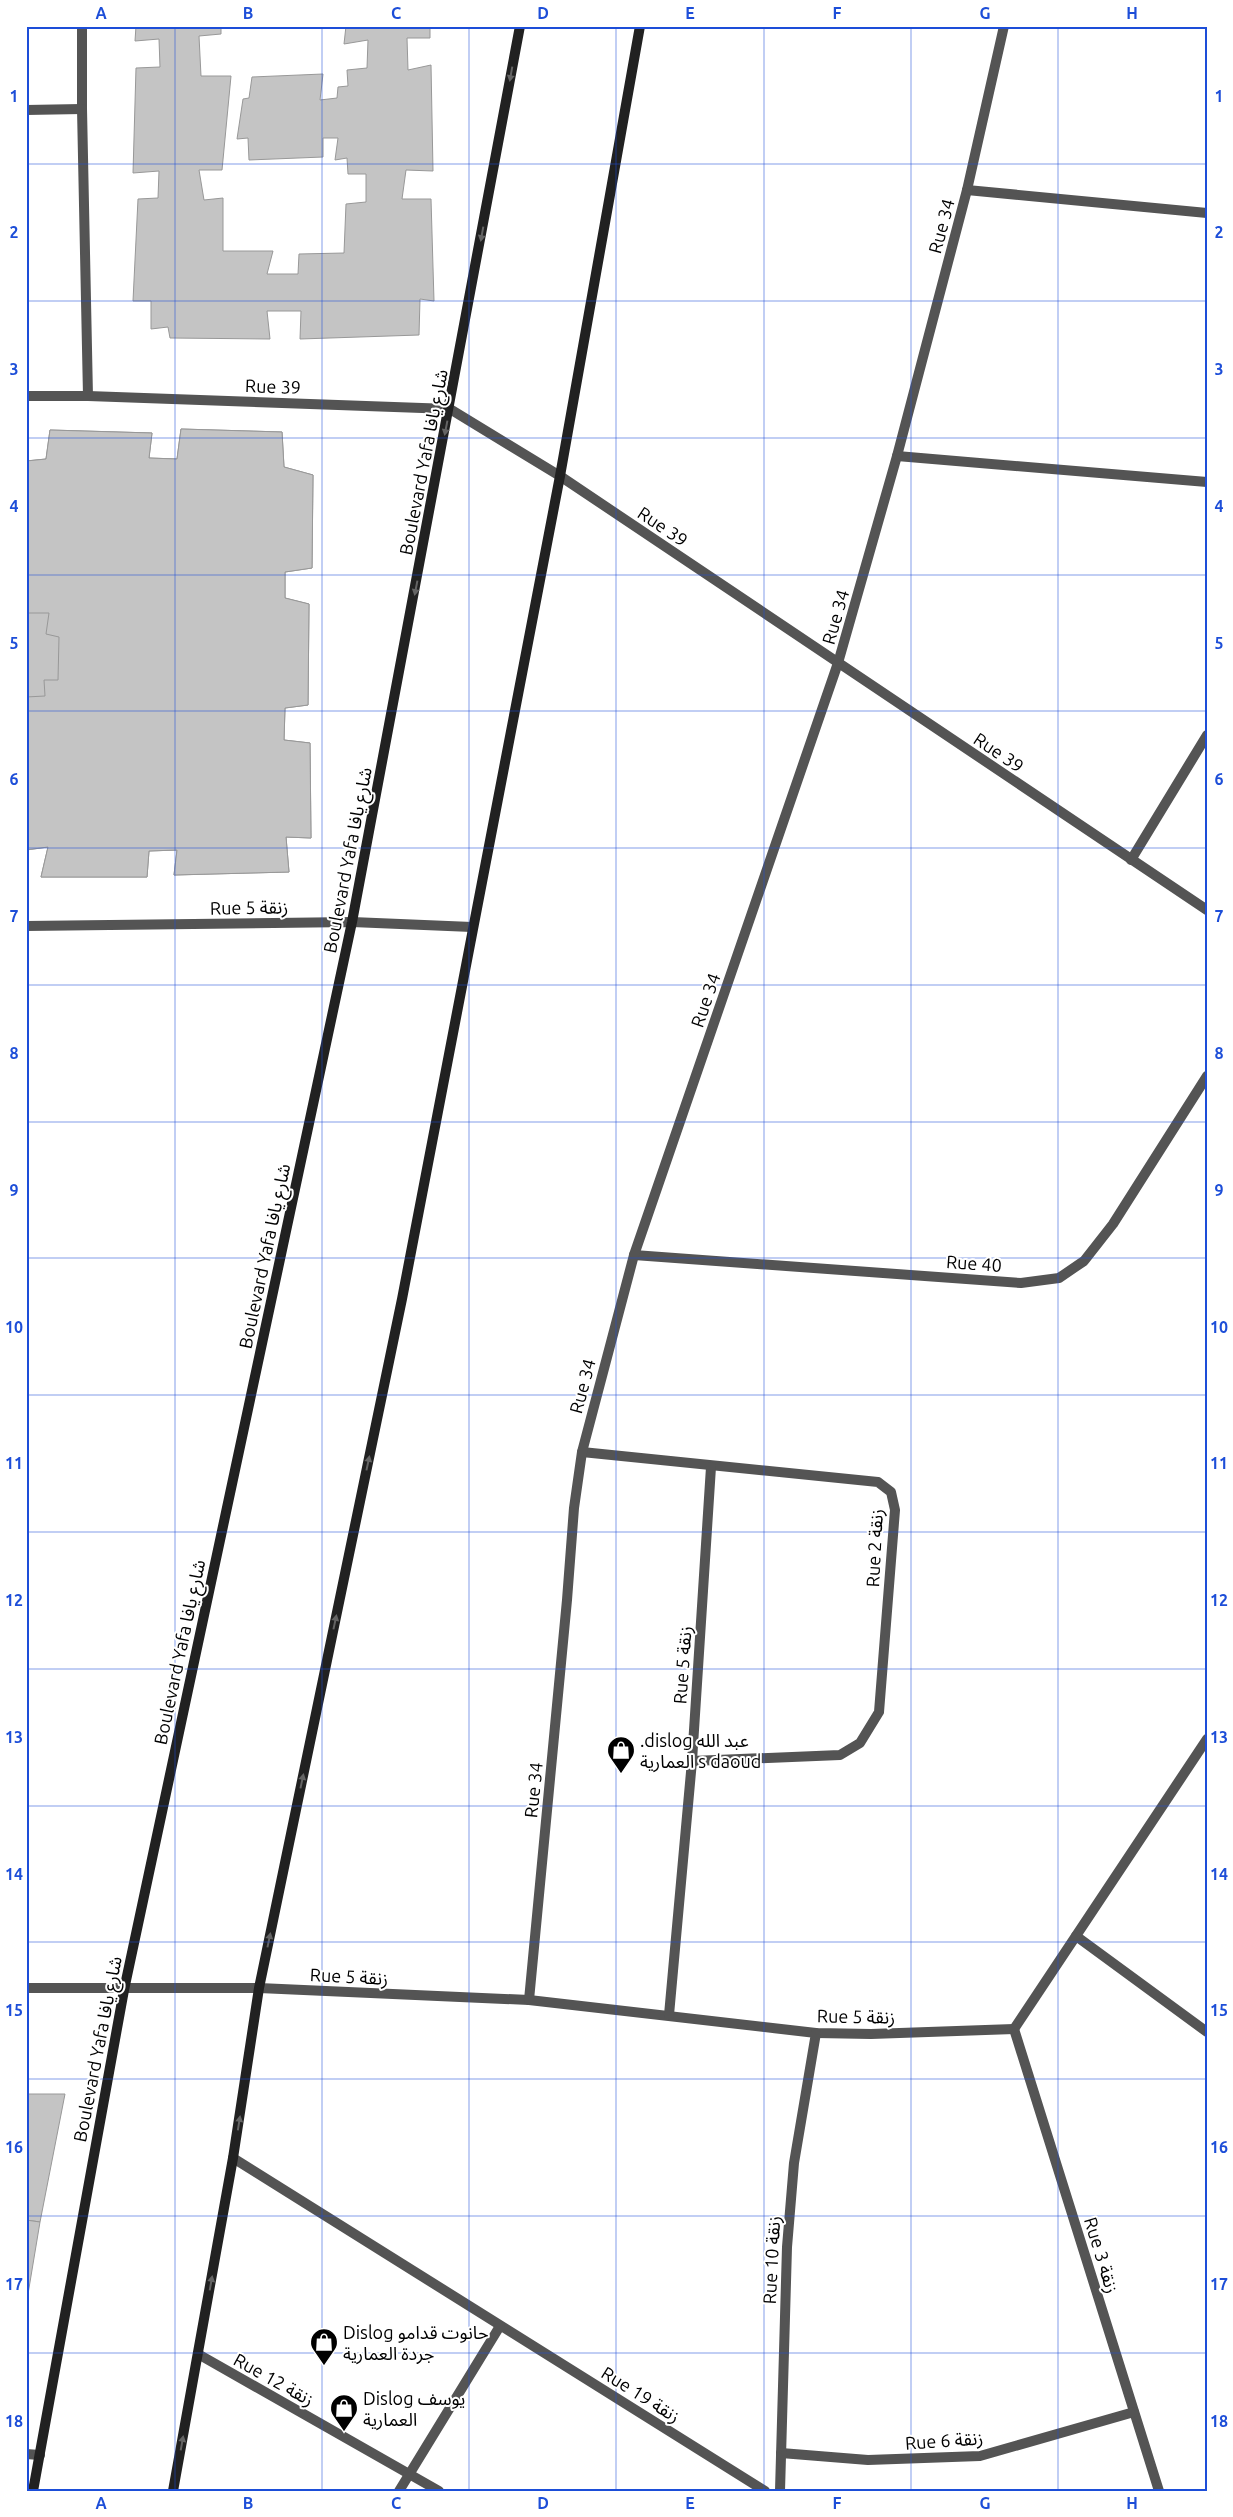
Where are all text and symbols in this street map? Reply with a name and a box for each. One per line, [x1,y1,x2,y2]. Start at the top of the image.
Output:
text: A [95,4,107,22]
text: B [243,4,253,22]
text: C [391,4,401,22]
text: D [537,4,549,22]
text: E [685,4,695,22]
text: F [833,4,842,22]
text: G [979,4,991,22]
text: H [1126,4,1138,22]
one-way arrow [507,67,515,83]
text: 1 [9,87,19,105]
text: 1 [1214,87,1224,105]
street label: Rue 34 [924,196,958,256]
text: 2 [9,223,19,241]
text: 2 [1214,223,1224,241]
one-way arrow [478,226,486,242]
text: 3 [9,360,19,378]
text: 3 [1214,360,1224,378]
street label: Boulevard Yafa شارع يافا [395,367,456,557]
street label: Rue 39 [245,375,301,397]
one-way arrow [442,421,450,437]
text: 4 [9,497,19,515]
text: 4 [1214,497,1224,515]
street label: Rue 39 [634,502,692,550]
one-way arrow [411,580,419,596]
street label: Rue 34 [818,587,852,647]
text: 5 [9,634,19,652]
text: 5 [1214,634,1224,652]
street label: Rue 39 [970,728,1028,776]
street label: Boulevard Yafa شارع يافا [319,765,380,955]
text: 6 [9,770,19,788]
text: 6 [1214,770,1224,788]
street label: Rue 5 زنقة [210,896,288,920]
text: 7 [9,907,19,925]
text: 7 [1214,907,1224,925]
street label: Rue 34 [686,970,724,1030]
text: 8 [9,1044,19,1062]
text: 8 [1214,1044,1224,1062]
street label: Boulevard Yafa شارع يافا [235,1162,298,1351]
text: 9 [9,1181,19,1199]
text: 9 [1214,1181,1224,1199]
street label: Rue 40 [945,1251,1003,1275]
text: 10 [5,1318,23,1336]
text: 10 [1210,1318,1228,1336]
street label: Rue 34 [565,1356,599,1416]
text: 11 [5,1454,23,1472]
text: 11 [1210,1454,1228,1472]
one-way arrow [364,1455,372,1471]
street label: Rue 2 زنقة [862,1508,888,1588]
street label: Boulevard Yafa شارع يافا [150,1558,213,1747]
text: 12 [5,1591,23,1609]
text: 12 [1210,1591,1228,1609]
one-way arrow [331,1615,339,1630]
street label: Rue 5 زنقة [669,1625,697,1705]
text: 13 [5,1728,23,1746]
text: 13 [1210,1728,1228,1746]
place label: .dislog عبد الله العمارية s daoud [640,1730,761,1773]
shop icon: .dislog عبد الله العمارية s daoud [606,1735,636,1774]
street label: Rue 34 [520,1761,546,1819]
one-way arrow [298,1774,306,1789]
text: 14 [5,1865,23,1883]
text: 14 [1210,1865,1228,1883]
one-way arrow [265,1933,273,1948]
street label: Boulevard Yafa شارع يافا [69,1954,130,2144]
street label: Rue 5 زنقة [309,1964,389,1990]
text: 15 [5,2001,23,2019]
text: 15 [1210,2001,1228,2019]
street label: Rue 5 زنقة [817,2005,895,2029]
one-way arrow [235,2114,243,2130]
text: 16 [5,2138,23,2156]
text: 16 [1210,2138,1228,2156]
street label: Rue 10 زنقة [759,2215,785,2305]
street label: Rue 3 زنقة [1079,2215,1123,2296]
text: 17 [5,2275,23,2293]
one-way arrow [207,2275,215,2291]
text: 17 [1210,2275,1228,2293]
place label: Dislog حانوت قدامو جردة العمارية [343,2322,489,2365]
shop icon: Dislog حانوت قدامو جردة العمارية [309,2327,339,2366]
street label: Rue 12 زنقة [229,2349,318,2411]
street label: Rue 19 زنقة [597,2362,684,2428]
place label: Dislog يوسف العمارية [363,2388,465,2431]
shop icon: Dislog يوسف العمارية [329,2393,359,2432]
text: 18 [5,2412,23,2430]
text: 18 [1210,2412,1228,2430]
street label: Rue 6 زنقة [904,2427,984,2455]
one-way arrow [178,2434,186,2450]
text: A [95,2494,107,2512]
text: B [243,2494,253,2512]
text: C [391,2494,401,2512]
text: D [537,2494,549,2512]
text: E [685,2494,695,2512]
text: F [833,2494,842,2512]
text: G [979,2494,991,2512]
text: H [1126,2494,1138,2512]

